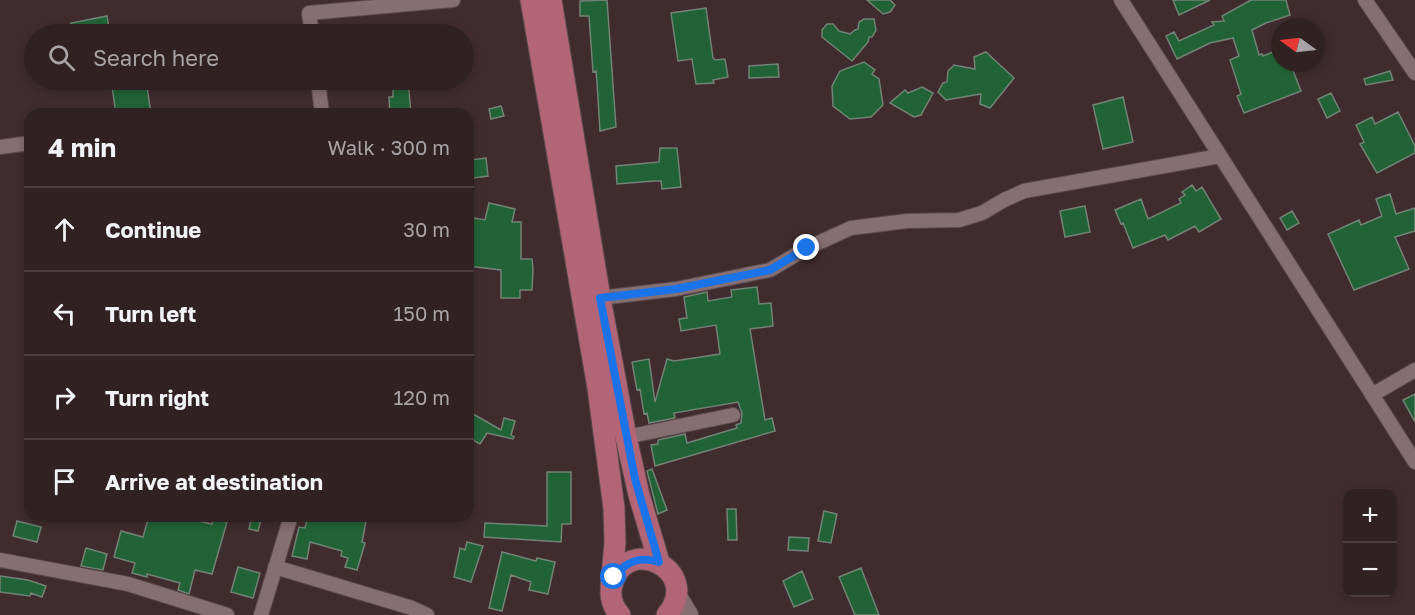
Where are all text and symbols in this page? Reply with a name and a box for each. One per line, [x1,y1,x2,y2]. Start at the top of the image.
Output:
north arrow [1271,18,1325,72]
search box [24,24,474,90]
icon: search [45,41,78,74]
text: Search here [93,44,219,71]
text: 4 min [48,132,116,163]
text: Walk · 300 m [327,135,450,159]
icon: ahead [48,213,81,246]
text: Continue [105,216,201,243]
text: 30 m [403,217,450,241]
route end [793,234,819,260]
icon: left [48,297,81,330]
text: Turn left [105,300,196,327]
text: 150 m [394,301,450,325]
icon: right [48,381,81,414]
text: Turn right [105,384,209,411]
text: 120 m [394,385,450,409]
icon: arrive [48,465,81,498]
text: Arrive at destination [105,468,323,495]
map controls [1343,489,1397,597]
button: + [1343,489,1397,543]
button: − [1343,543,1397,597]
route start [600,563,626,589]

